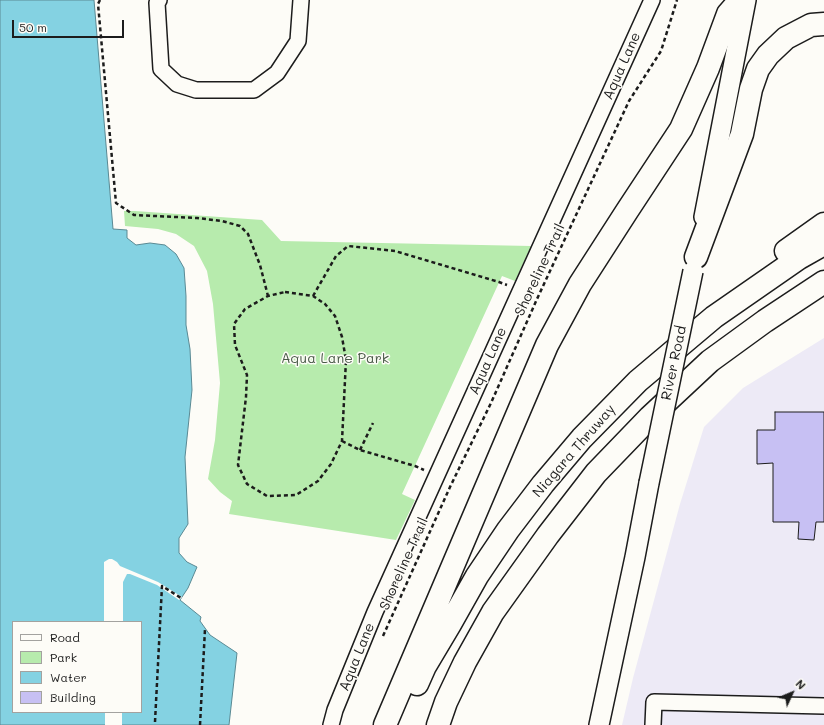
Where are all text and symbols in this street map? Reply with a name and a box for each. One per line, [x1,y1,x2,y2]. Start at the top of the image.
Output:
scale bar [14,12,126,38]
text: 50 m [19,19,47,35]
street label: Aqua Lane [600,30,644,102]
street label: Shoreline Trail [511,221,569,319]
street label: River Road [658,324,690,402]
street label: Aqua Lane [466,325,510,397]
park label: Aqua Lane Park [281,351,389,367]
street label: Niagara Thruway [529,401,619,501]
street label: Shoreline Trail [376,515,432,613]
street label: Aqua Lane [336,620,378,694]
legend [12,621,142,713]
text: Road [50,629,80,645]
text: Park [50,649,77,665]
text: Water [50,669,87,685]
north arrow [772,673,812,713]
text: N [793,676,809,693]
text: Building [50,689,96,705]

